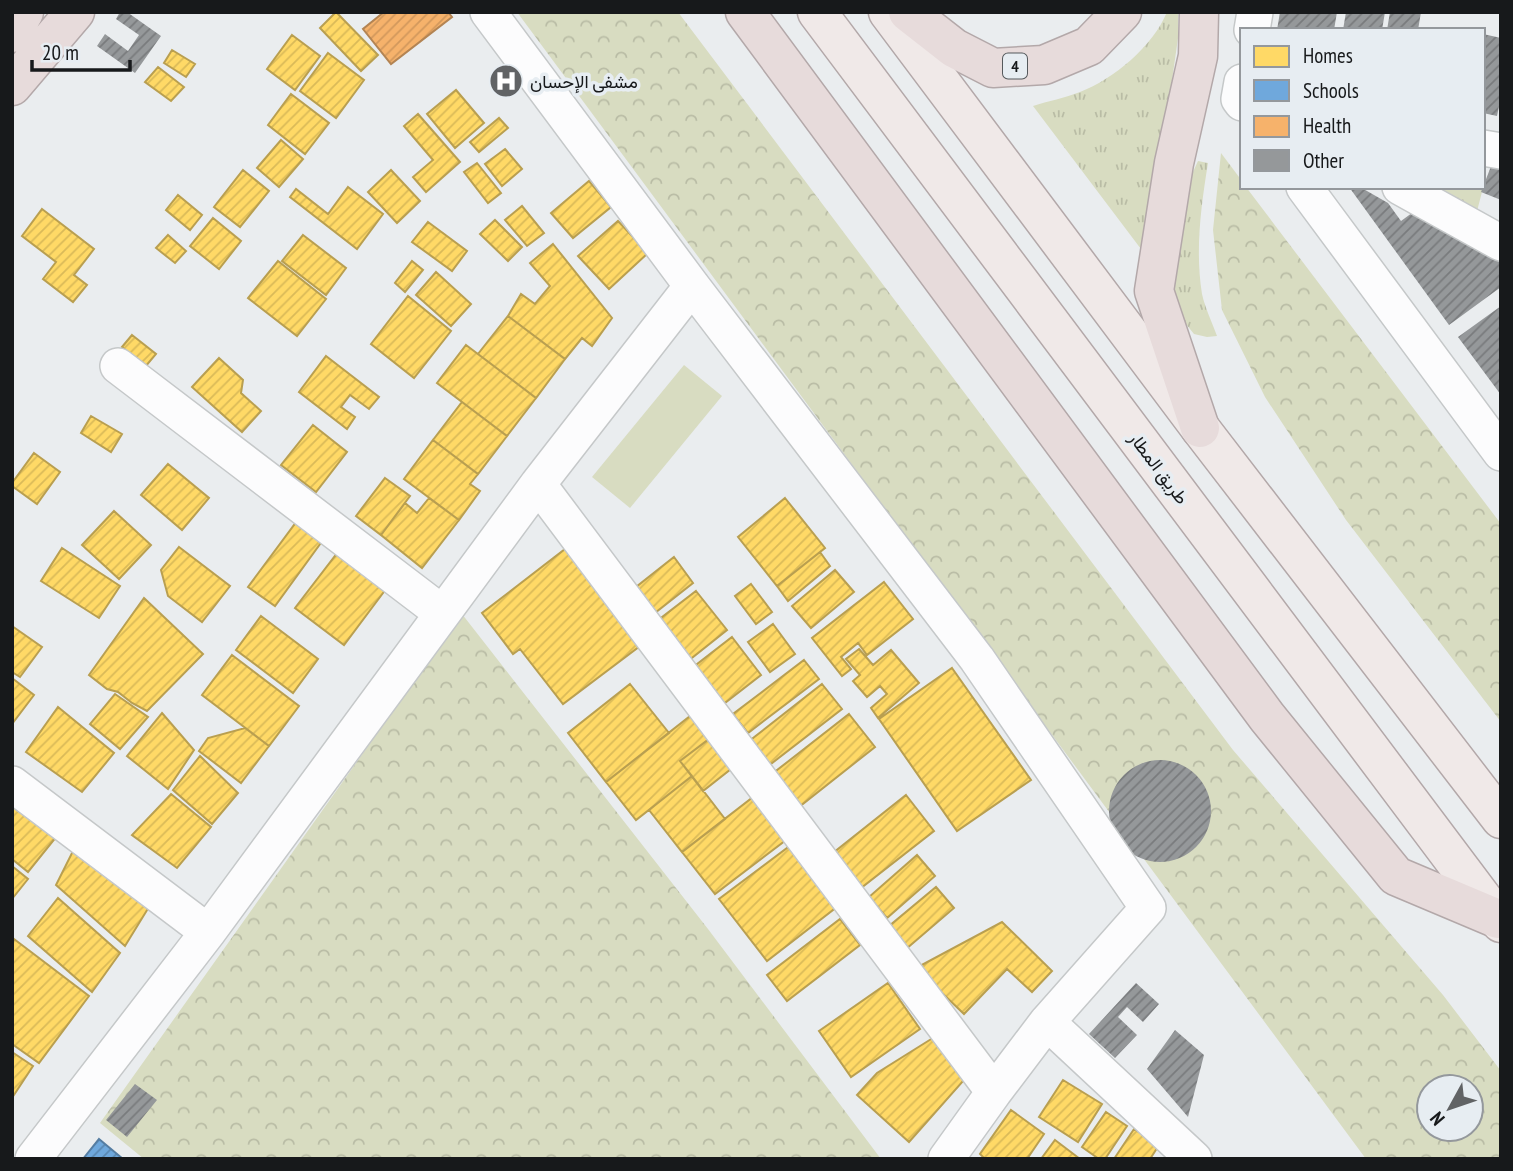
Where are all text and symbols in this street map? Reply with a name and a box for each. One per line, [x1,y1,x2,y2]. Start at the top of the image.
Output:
scale bar [32,28,130,72]
legend [1240,28,1485,189]
text: 20 m [42,39,79,66]
text: Homes [1303,42,1353,69]
road number: 4 [1003,54,1027,78]
hospital icon: مشفى الإحسان [487,62,525,100]
place label: مشفى الإحسان [530,70,638,94]
text: Schools [1303,77,1359,104]
text: Health [1303,112,1351,139]
text: Other [1303,147,1344,174]
street label: طريق المطار [1124,426,1194,509]
north arrow [1415,1073,1485,1143]
text: N [1424,1107,1449,1131]

